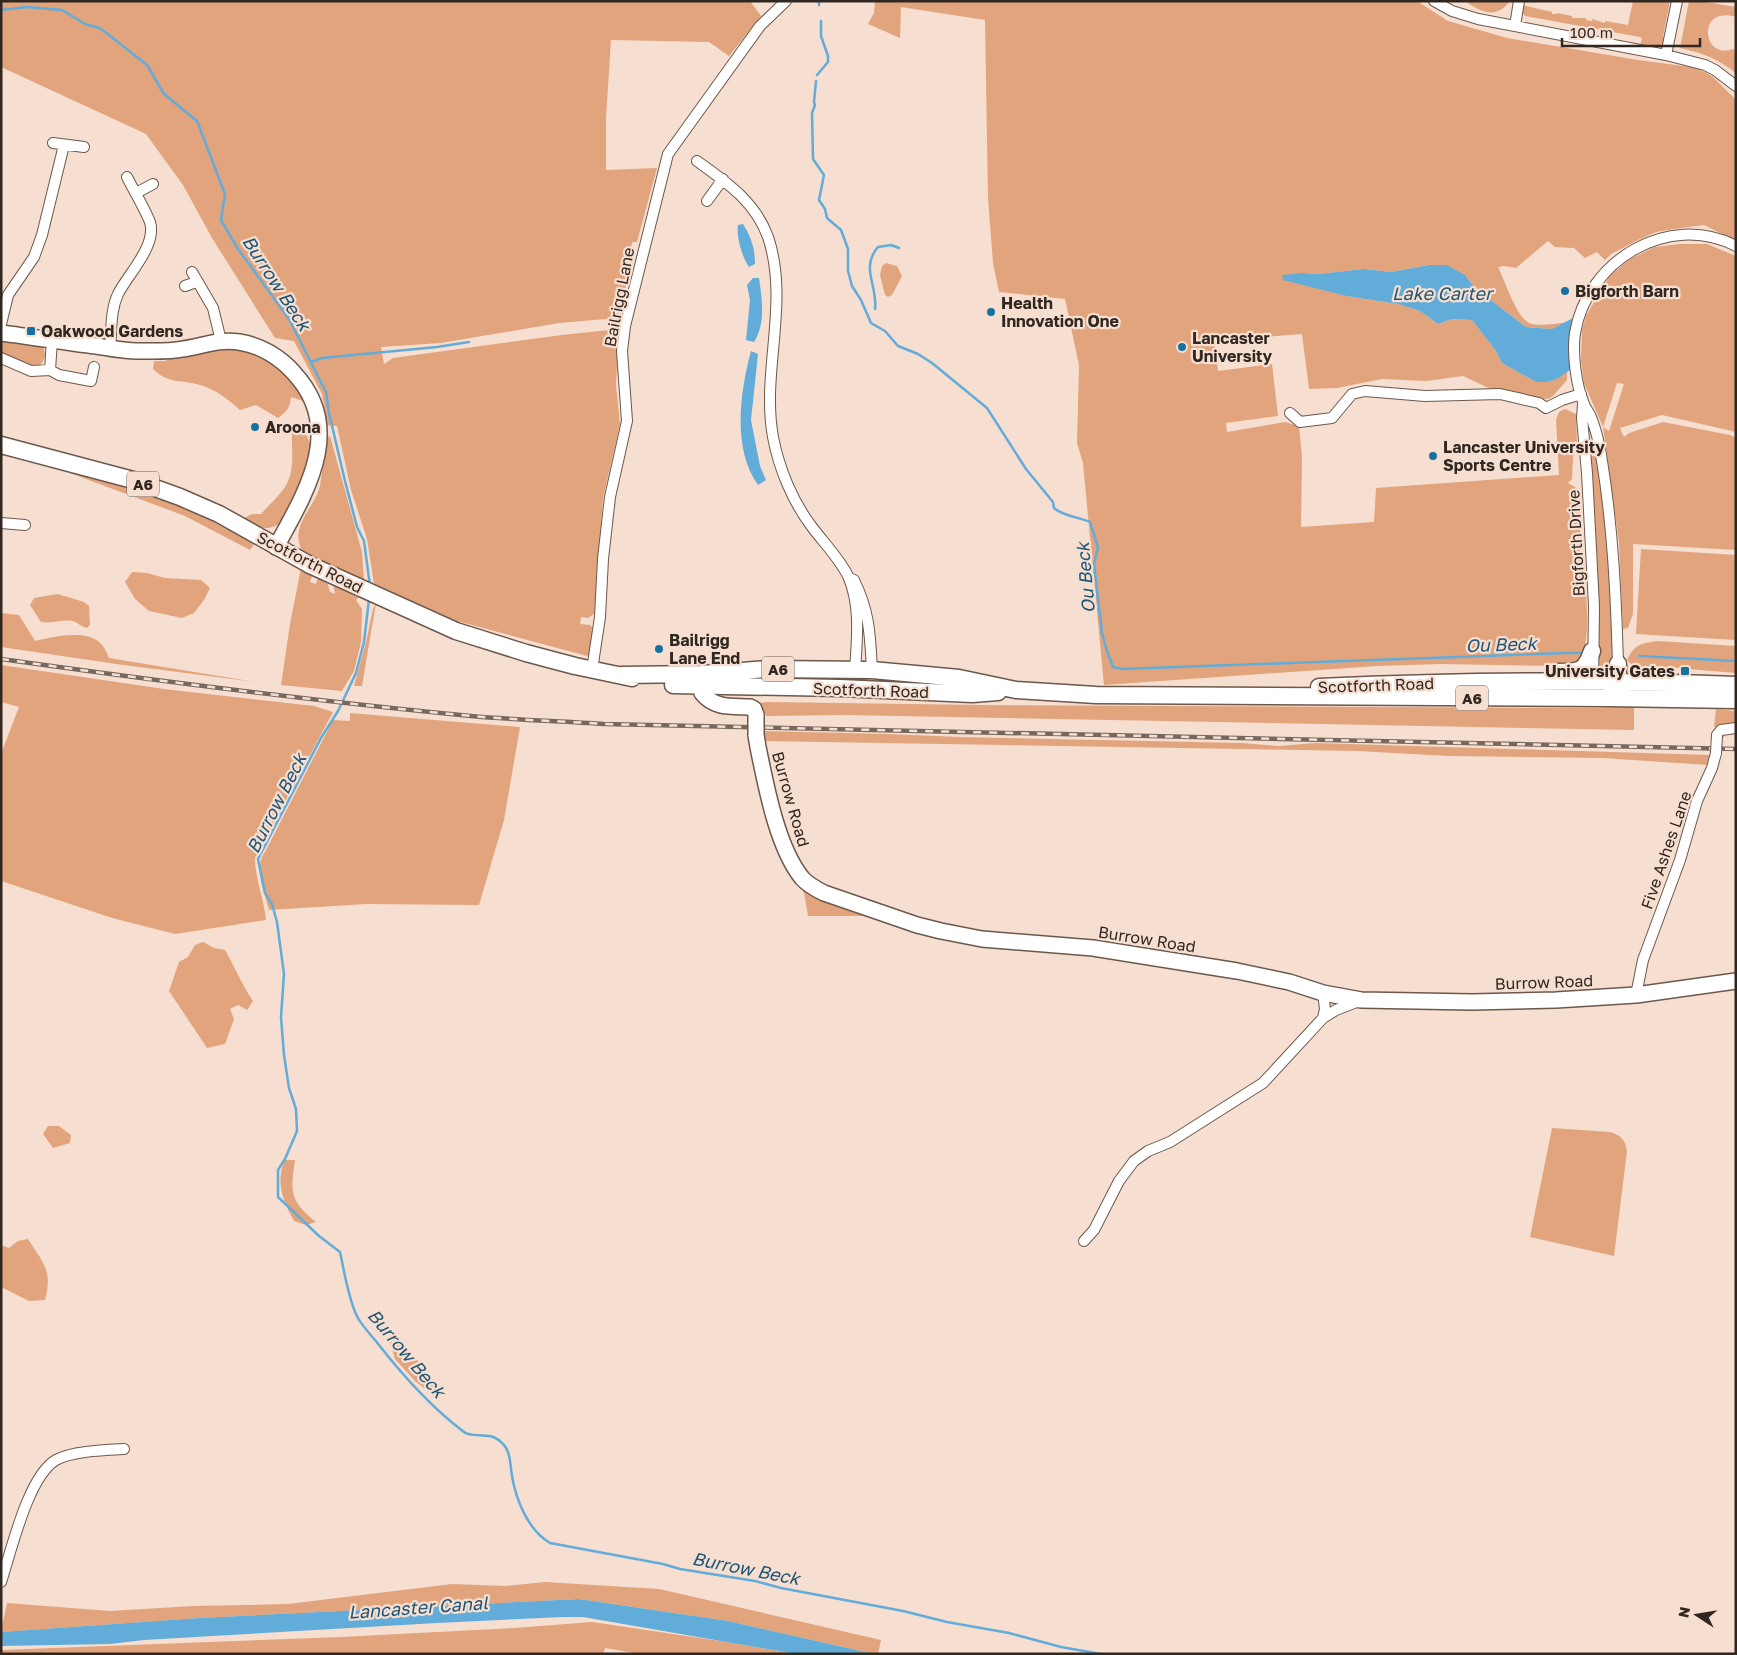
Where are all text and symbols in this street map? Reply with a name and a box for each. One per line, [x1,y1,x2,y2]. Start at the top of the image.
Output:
scale bar [1562,15,1700,47]
text: 100 m [1570,23,1613,41]
water label: Burrow Beck [238,231,317,336]
street label: Bailrigg Lane [600,246,638,348]
place label: Bigforth Barn [1575,281,1679,301]
water label: Lake Carter [1392,282,1495,304]
marker: Bigforth Barn [1559,285,1571,297]
place label: Health Innovation One [1001,293,1119,331]
marker: Health Innovation One [985,306,997,318]
place label: Oakwood Gardens [41,321,183,341]
marker: Oakwood Gardens [25,325,37,337]
place label: Lancaster University [1192,328,1273,366]
marker: Lancaster University [1176,341,1188,353]
place label: Aroona [265,417,321,437]
marker: Aroona [249,421,261,433]
place label: Lancaster University Sports Centre [1443,437,1605,475]
marker: Lancaster University Sports Centre [1427,450,1439,462]
road number: A6 [127,472,159,496]
street label: Bigforth Drive [1563,489,1589,597]
street label: Scotforth Road [254,527,366,597]
water label: Ou Beck [1071,540,1099,614]
place label: Bailrigg Lane End [669,630,740,668]
water label: Ou Beck [1465,632,1539,656]
marker: Bailrigg Lane End [653,643,665,655]
road number: A6 [762,656,794,682]
place label: University Gates [1545,661,1675,681]
marker: University Gates [1679,665,1691,677]
street label: Scotforth Road [1318,673,1434,697]
street label: Scotforth Road [813,678,929,702]
road number: A6 [1456,686,1488,710]
water label: Burrow Beck [241,748,311,857]
street label: Burrow Road [768,749,814,849]
street label: Five Ashes Lane [1636,788,1696,912]
street label: Burrow Road [1097,921,1197,957]
street label: Burrow Road [1495,970,1593,994]
water label: Burrow Beck [364,1304,452,1403]
water label: Burrow Beck [690,1547,803,1590]
north arrow [1672,1590,1722,1640]
water label: Lancaster Canal [348,1591,490,1623]
text: N [1674,1605,1693,1619]

